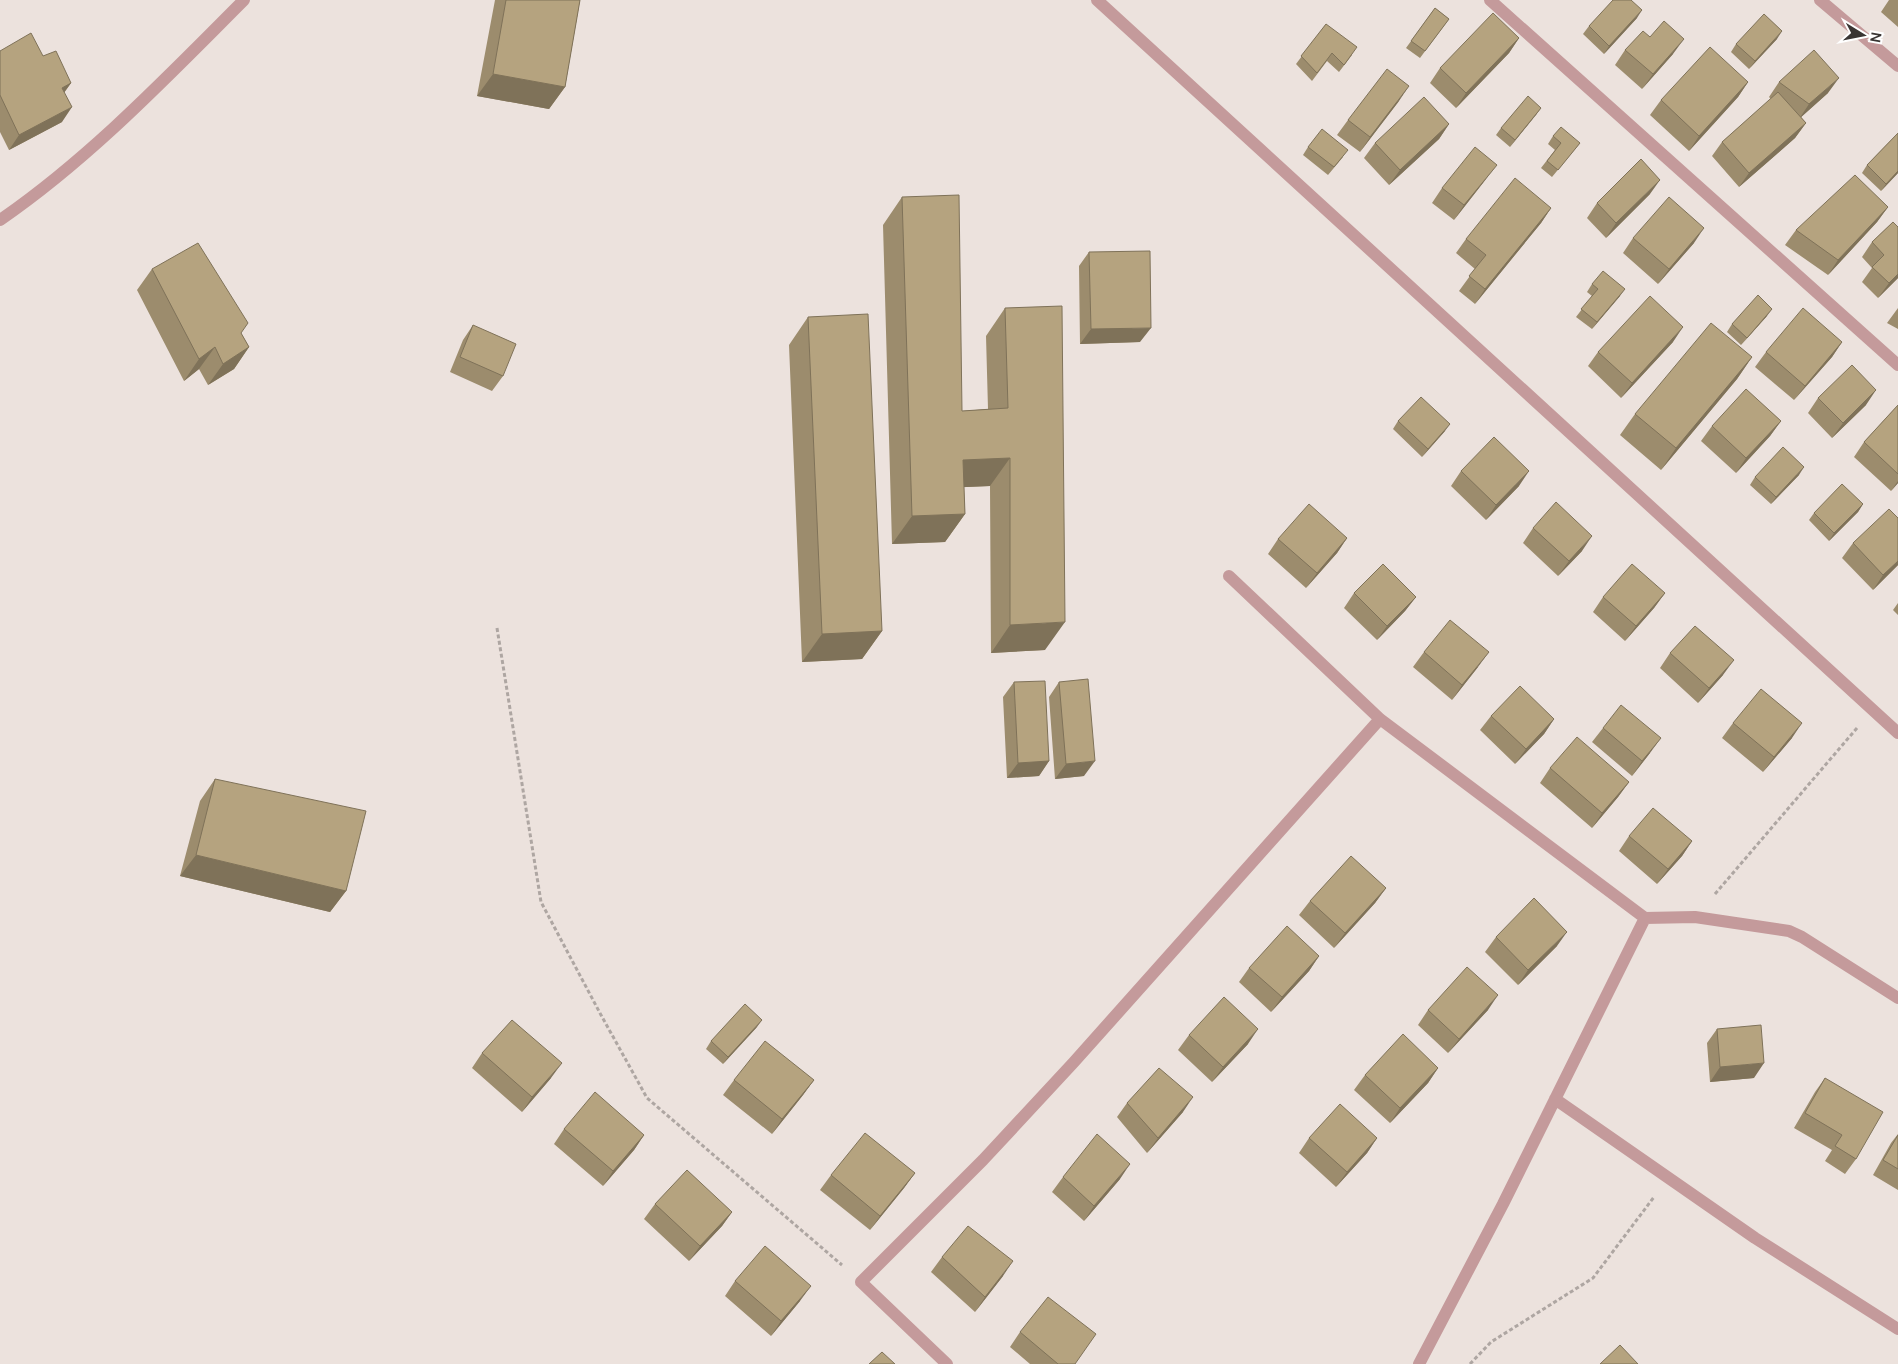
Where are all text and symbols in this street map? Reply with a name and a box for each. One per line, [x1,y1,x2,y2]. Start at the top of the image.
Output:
north arrow [1838,10,1888,60]
text: N [1866,31,1887,44]

